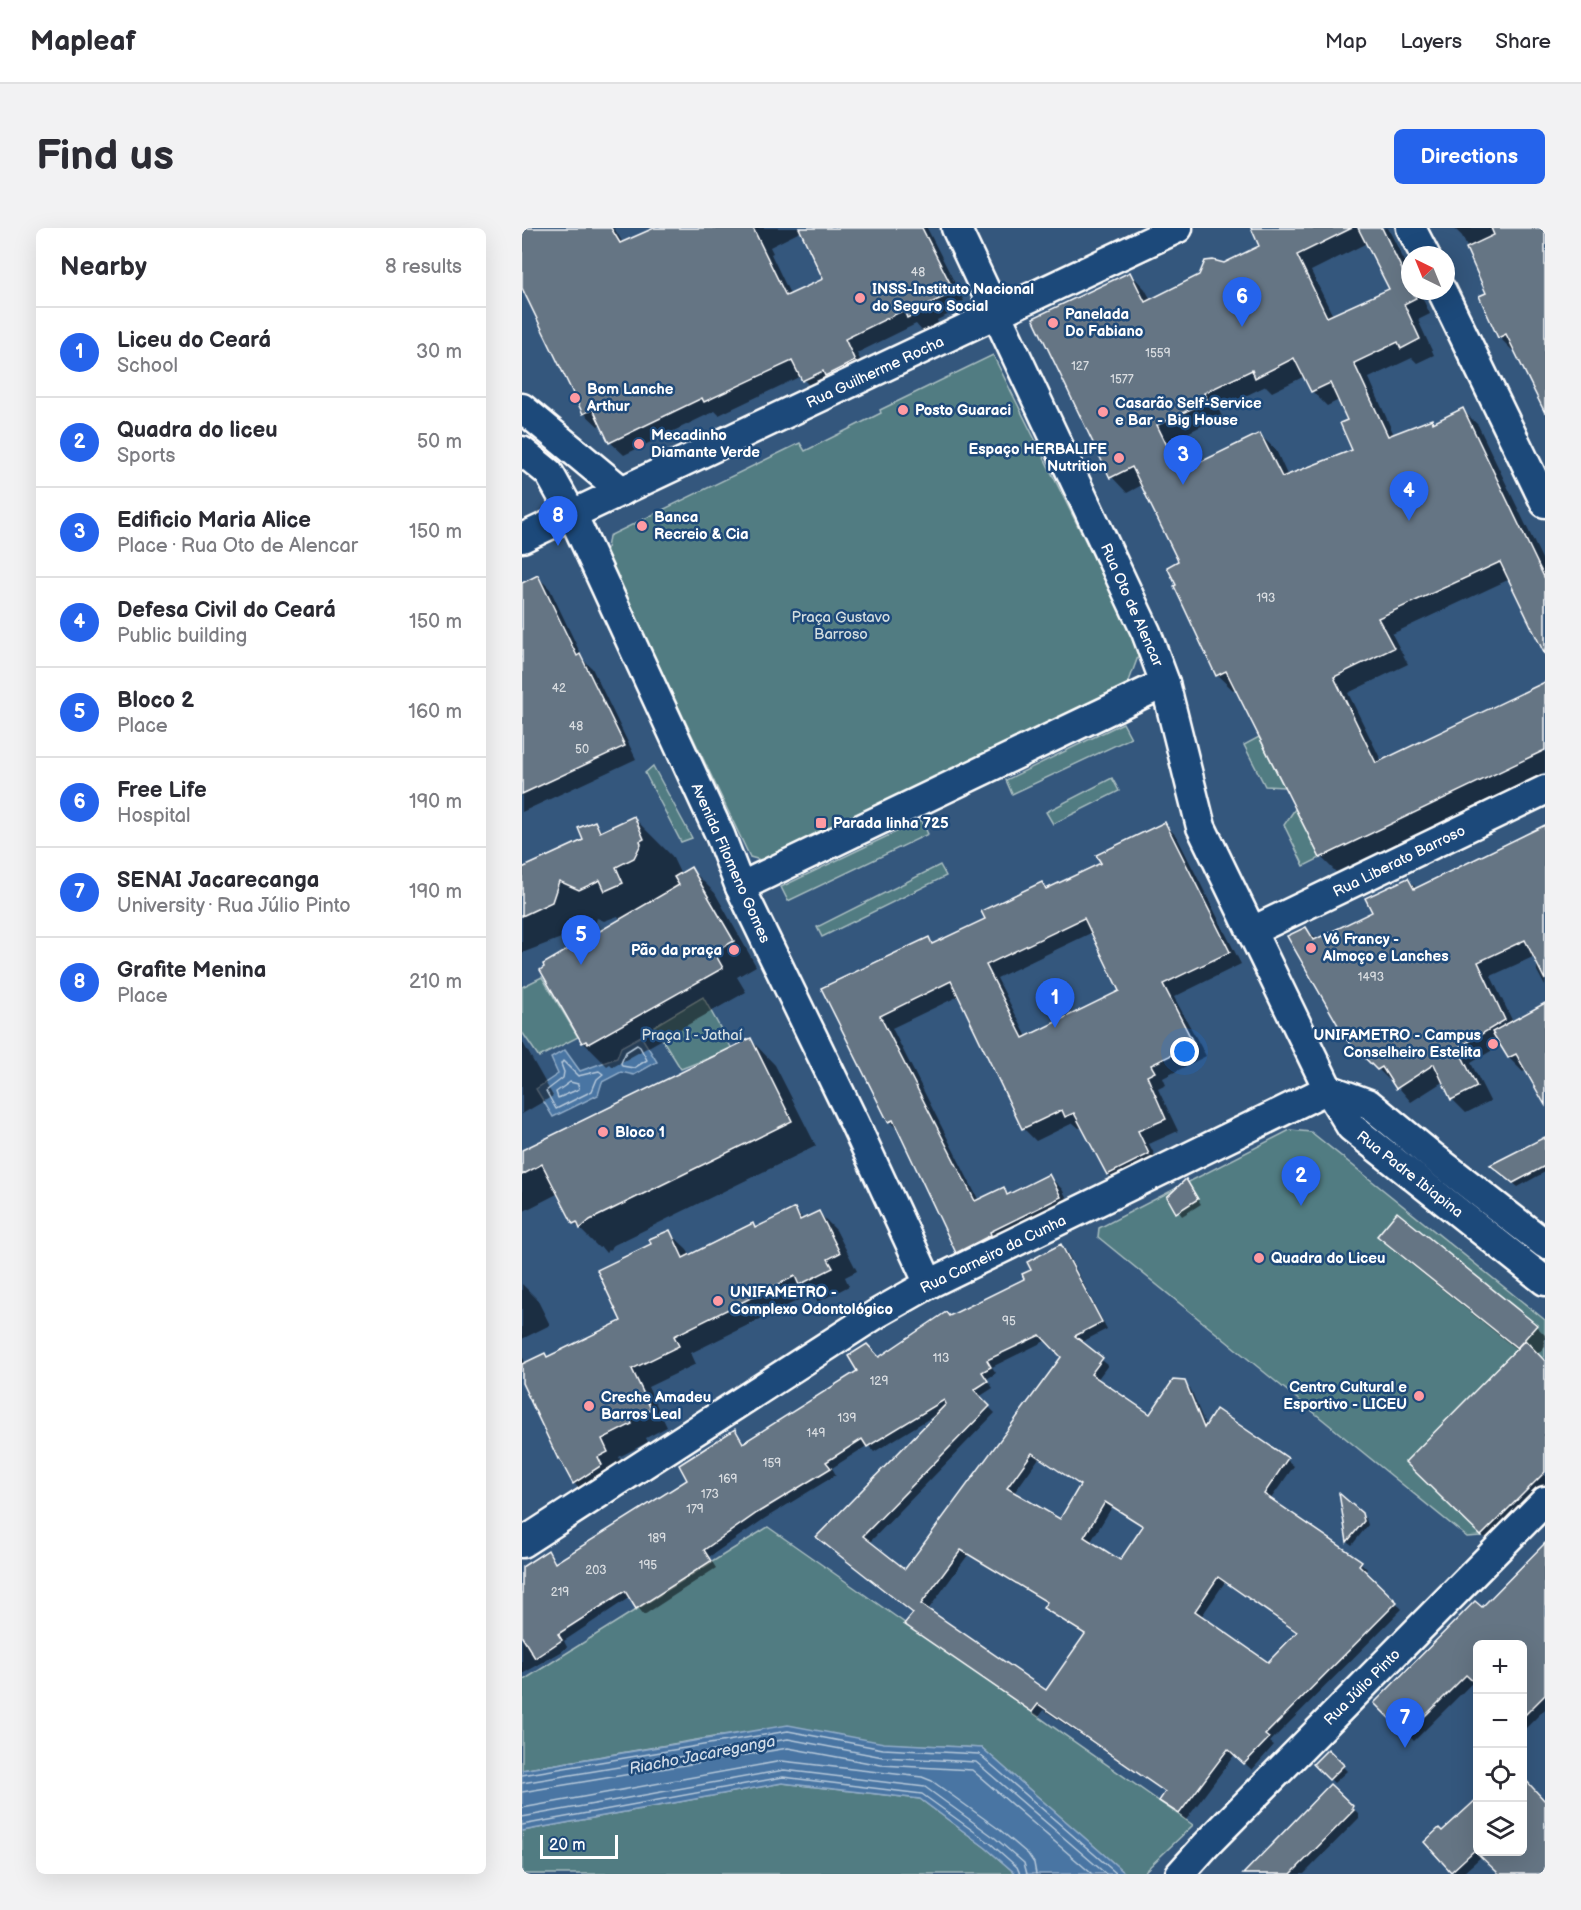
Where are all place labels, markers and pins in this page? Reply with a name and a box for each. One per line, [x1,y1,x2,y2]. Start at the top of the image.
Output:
pin: 6 [1222,278,1262,327]
place label: INSS-Instituto Nacional do Seguro Social [872,280,1034,316]
marker: INSS-Instituto Nacional do Seguro Social [853,291,867,305]
place label: Panelada Do Fabiano [1065,305,1144,341]
marker: Panelada Do Fabiano [1046,316,1060,330]
place label: Bom Lanche Arthur [586,380,674,416]
marker: Bom Lanche Arthur [568,391,582,405]
place label: Casarão Self-Service e Bar - Big House [1115,394,1262,430]
place label: Posto Guaraci [915,401,1011,420]
marker: Posto Guaraci [896,403,910,417]
marker: Casarão Self-Service e Bar - Big House [1096,405,1110,419]
place label: Mecadinho Diamante Verde [651,426,760,462]
pin: 3 [1164,436,1202,485]
marker: Mecadinho Diamante Verde [632,437,646,451]
place label: Espaço HERBALIFE Nutrition [968,440,1107,476]
marker: Espaço HERBALIFE Nutrition [1112,451,1126,465]
pin: 4 [1390,472,1428,521]
pin: 8 [538,496,578,546]
place label: Banca Recreio & Cia [654,508,749,544]
marker: Banca Recreio & Cia [635,519,649,533]
place label: Parada linha 725 [833,814,949,833]
marker: Parada linha 725 [814,816,828,830]
pin: 5 [562,916,600,965]
place label: Vó Francy - Almoço e Lanches [1322,930,1449,966]
place label: Pão da praça [631,941,722,960]
marker: Vó Francy - Almoço e Lanches [1304,941,1318,955]
marker: Pão da praça [727,943,741,957]
pin: 1 [1036,978,1074,1028]
place label: UNIFAMETRO - Campus Conselheiro Estelita [1314,1026,1481,1062]
marker: UNIFAMETRO - Campus Conselheiro Estelita [1486,1037,1500,1051]
place label: Bloco 1 [615,1123,665,1142]
marker: Bloco 1 [596,1125,610,1139]
pin: 2 [1282,1156,1320,1206]
place label: Quadra do Liceu [1271,1249,1385,1268]
marker: Quadra do Liceu [1252,1251,1266,1265]
place label: UNIFAMETRO - Complexo Odontológico [730,1283,894,1319]
marker: UNIFAMETRO - Complexo Odontológico [711,1294,725,1308]
place label: Centro Cultural e Esportivo - LICEU [1283,1378,1407,1414]
place label: Creche Amadeu Barros Leal [601,1388,711,1424]
marker: Centro Cultural e Esportivo - LICEU [1412,1389,1426,1403]
marker: Creche Amadeu Barros Leal [582,1399,596,1413]
pin: 7 [1386,1698,1424,1748]

